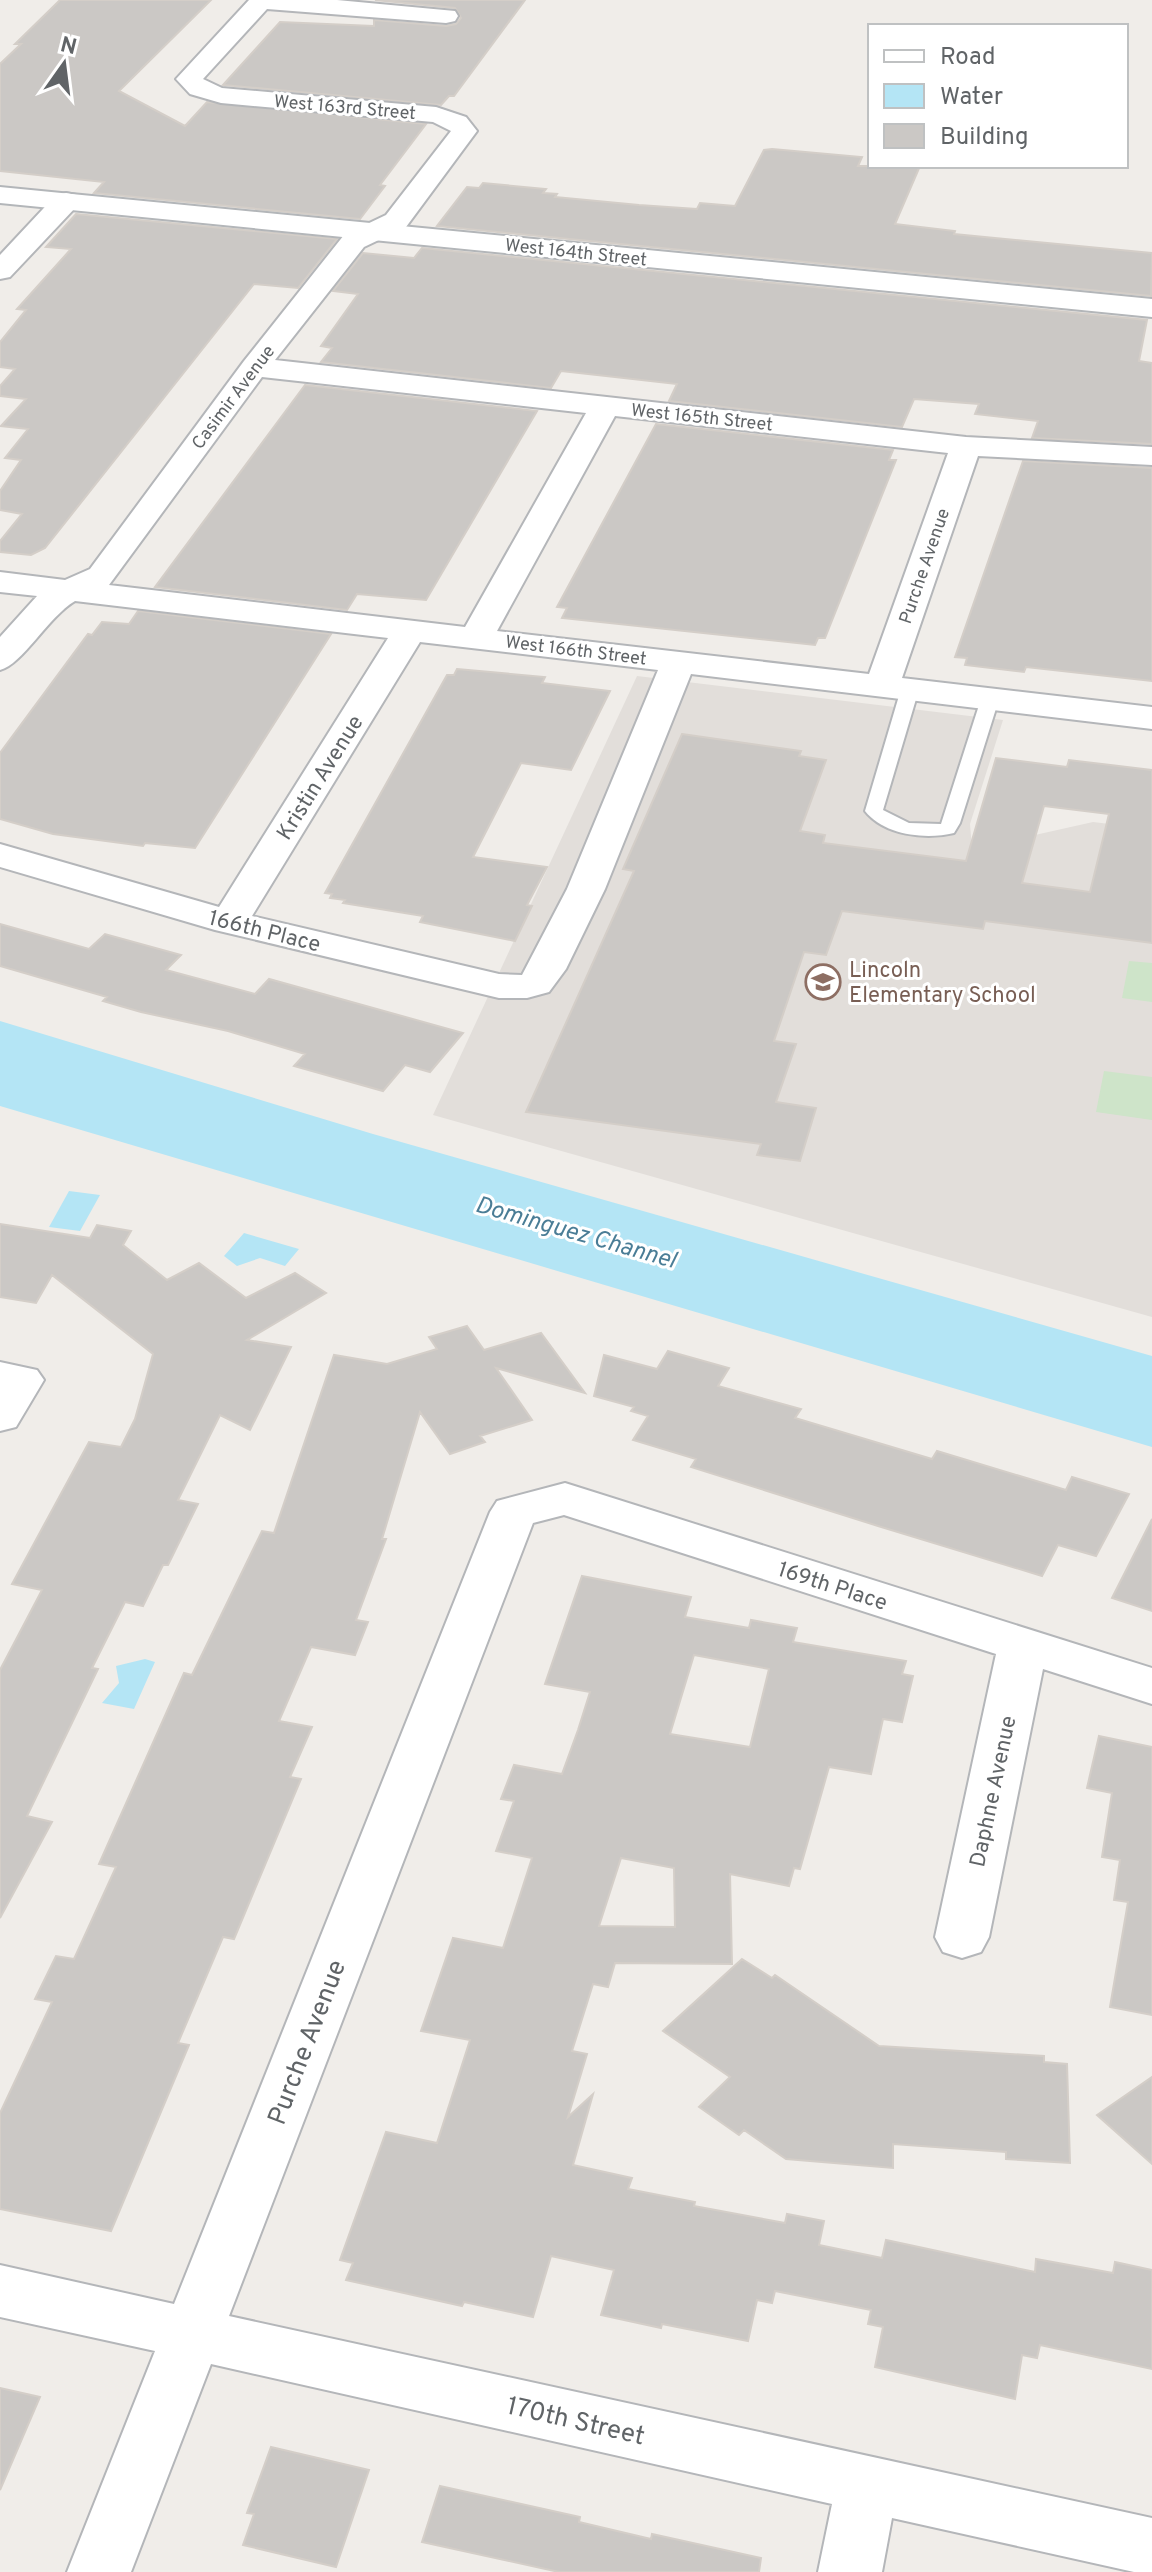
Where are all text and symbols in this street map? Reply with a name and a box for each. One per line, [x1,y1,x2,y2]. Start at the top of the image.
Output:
north arrow [24,24,104,104]
legend [868,24,1128,168]
text: N [57,32,79,62]
text: Road [940,43,996,73]
text: Water [940,83,1003,113]
street label: West 163rd Street [273,91,417,126]
text: Building [940,123,1029,153]
street label: West 164th Street [504,235,648,272]
street label: Casimir Avenue [188,341,281,455]
street label: West 165th Street [630,400,774,437]
street label: Purche Avenue [895,506,956,627]
street label: West 166th Street [504,631,648,672]
street label: Kristin Avenue [272,711,370,846]
street label: 166th Place [206,905,323,959]
place label: Lincoln Elementary School [849,958,1036,1010]
school or university icon: Lincoln Elementary School [804,963,842,1001]
water label: Dominguez Channel [472,1191,681,1277]
street label: 169th Place [774,1557,890,1618]
street label: Daphne Avenue [965,1713,1024,1870]
street label: Purche Avenue [262,1956,355,2130]
street label: 170th Street [503,2391,648,2454]

